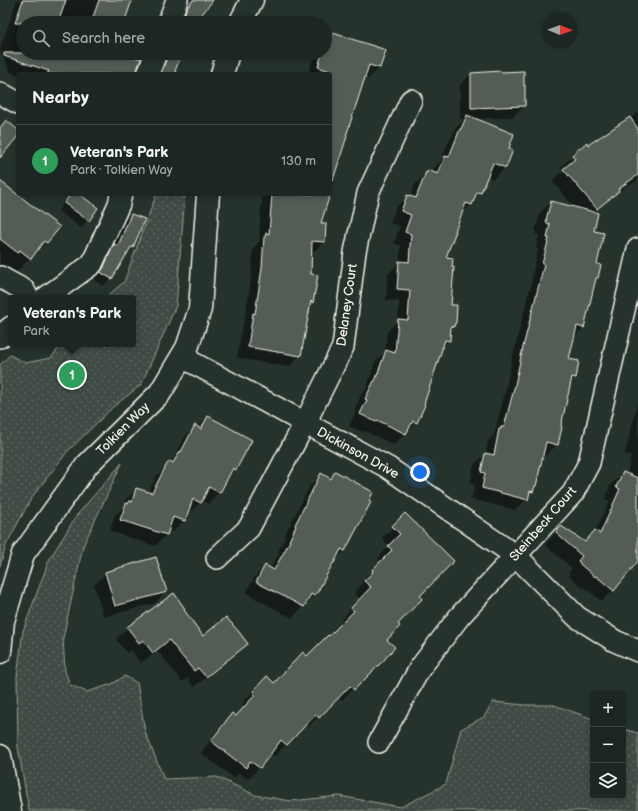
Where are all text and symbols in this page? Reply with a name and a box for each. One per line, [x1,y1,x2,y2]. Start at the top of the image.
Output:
north arrow [542,12,578,48]
search box [16,16,332,60]
icon: search [30,27,52,49]
text: Search here [62,29,145,48]
text: Nearby [32,88,89,108]
text: Veteran's Park [70,143,168,162]
text: 1 [42,153,48,169]
text: 130 m [281,153,316,169]
text: Park · Tolkien Way [70,162,173,178]
street label: Delaney Court [333,263,361,347]
popup [8,295,136,347]
text: Veteran's Park [23,304,121,323]
text: Park [23,323,49,339]
pin: 1 [59,360,85,390]
street label: Tolkien Way [93,399,153,459]
street label: Dickinson Drive [314,424,402,482]
your location [410,462,430,482]
street label: Steinbeck Court [506,483,580,565]
map controls [590,691,626,799]
button: + [590,691,626,727]
button: − [590,727,626,763]
button: layers [590,763,626,799]

